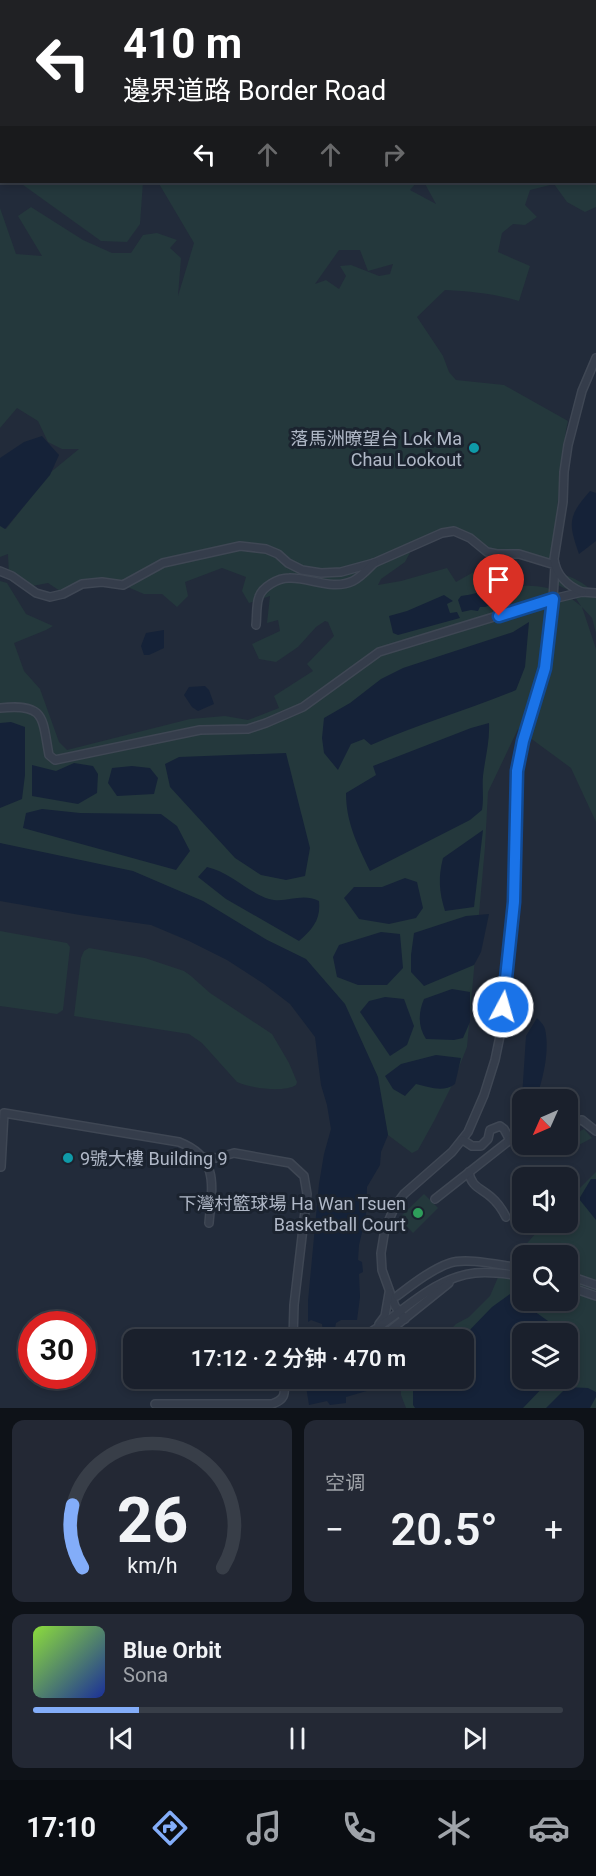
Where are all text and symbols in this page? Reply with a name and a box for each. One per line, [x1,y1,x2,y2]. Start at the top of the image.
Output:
text: 410 m [123,19,242,68]
icon: left [24,24,102,102]
text: 邊界道路 Border Road [123,75,386,107]
icon: left [188,138,221,171]
icon: ahead [251,138,284,171]
icon: ahead [314,138,347,171]
icon: right [377,138,410,171]
place label: 落馬洲暸望台 Lok Ma Chau Lookout [290,428,462,470]
marker: 落馬洲暸望台 Lok Ma Chau Lookout [467,441,481,455]
pin [473,554,524,616]
icon: arrive [482,563,515,596]
position arrow [471,975,535,1039]
north arrow [512,1089,578,1155]
map controls [512,1089,578,1389]
place label: 9號大樓 Building 9 [80,1148,228,1169]
marker: 9號大樓 Building 9 [61,1151,75,1165]
button: sound [512,1167,578,1233]
place label: 下灣村籃球場 Ha Wan Tsuen Basketball Court [178,1193,406,1235]
marker: 下灣村籃球場 Ha Wan Tsuen Basketball Court [411,1206,425,1220]
button: search [512,1245,578,1311]
speed limit sign: 30 [18,1311,96,1389]
button: layers [512,1323,578,1389]
text: 17:12 · 2 分钟 · 470 m [191,1346,406,1371]
text: 空调 [325,1471,365,1495]
text: 26 [116,1484,188,1557]
text: 20.5° [390,1503,498,1556]
text: − [325,1510,344,1549]
text: + [544,1510,563,1549]
text: km/h [127,1553,177,1578]
text: Blue Orbit [123,1638,221,1663]
text: Sona [123,1663,168,1687]
icon: previous [105,1722,138,1755]
icon: pause [281,1722,314,1755]
icon: next [458,1722,491,1755]
icon: directions [149,1807,191,1849]
icon: music [243,1807,285,1849]
icon: phone [338,1807,380,1849]
icon: climate [433,1807,475,1849]
icon: car [528,1807,570,1849]
text: 17:10 [26,1812,96,1844]

